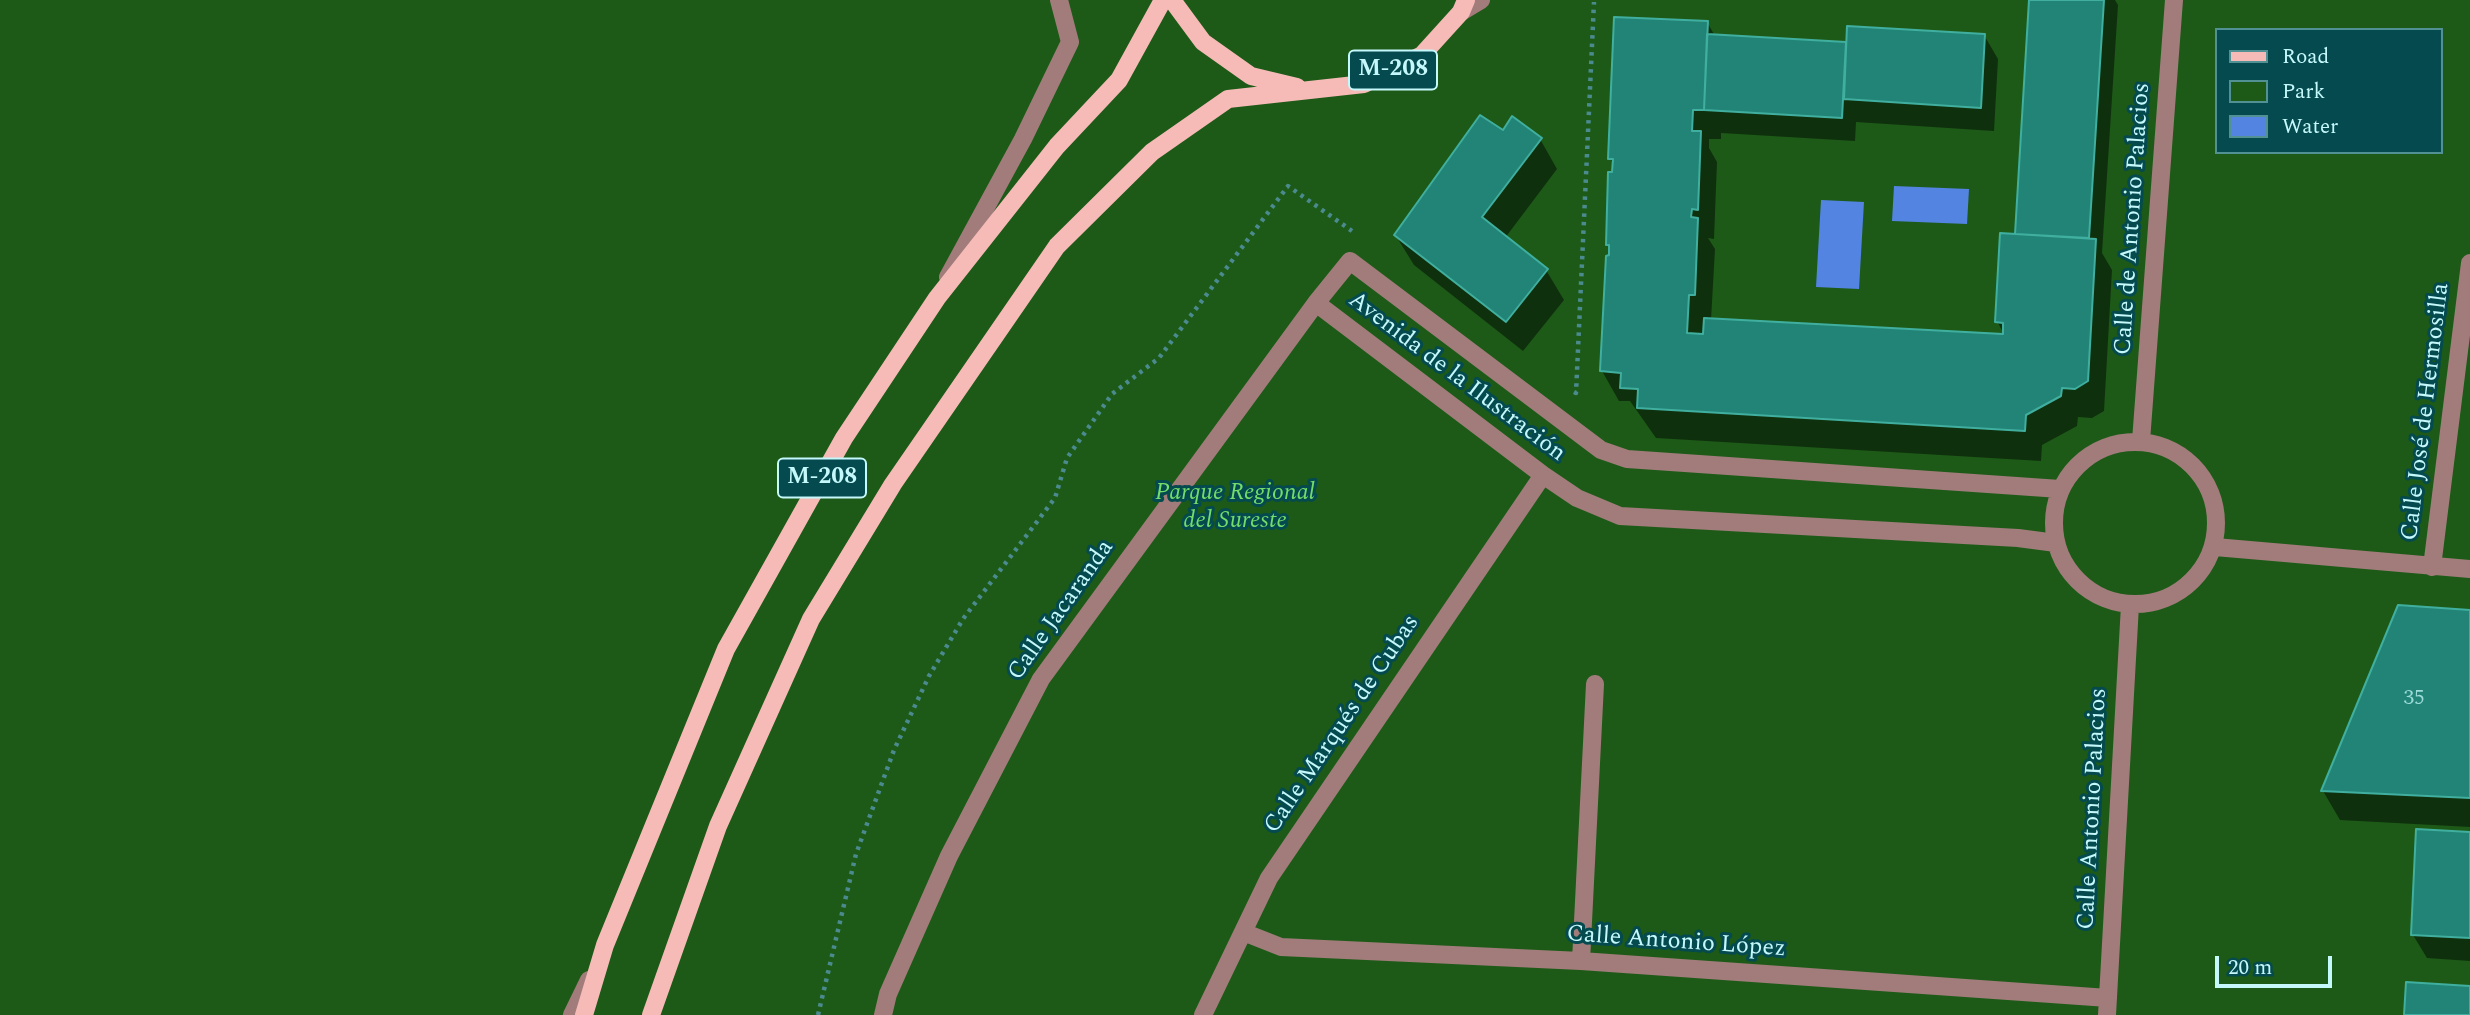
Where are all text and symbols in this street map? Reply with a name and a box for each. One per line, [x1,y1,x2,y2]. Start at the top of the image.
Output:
legend [2214,28,2442,154]
text: Road [2282,41,2329,73]
road number: M-208 [1349,50,1437,90]
text: Park [2282,76,2325,108]
street label: Calle de Antonio Palacios [2110,82,2158,356]
text: Water [2282,111,2338,143]
street label: Calle José de Hermosilla [2397,281,2457,543]
street label: Avenida de la Ilustración [1342,287,1570,469]
road number: M-208 [778,458,866,498]
park label: Parque Regional del Sureste [1155,480,1315,536]
street label: Calle Jacaranda [1003,535,1121,687]
street label: Calle Marqués de Cubas [1259,610,1427,840]
street label: Calle Antonio Palacios [2073,687,2115,931]
house number: 35 [2404,687,2424,713]
street label: Calle Antonio López [1565,921,1787,965]
scale bar [2218,942,2335,986]
text: 20 m [2228,952,2272,984]

